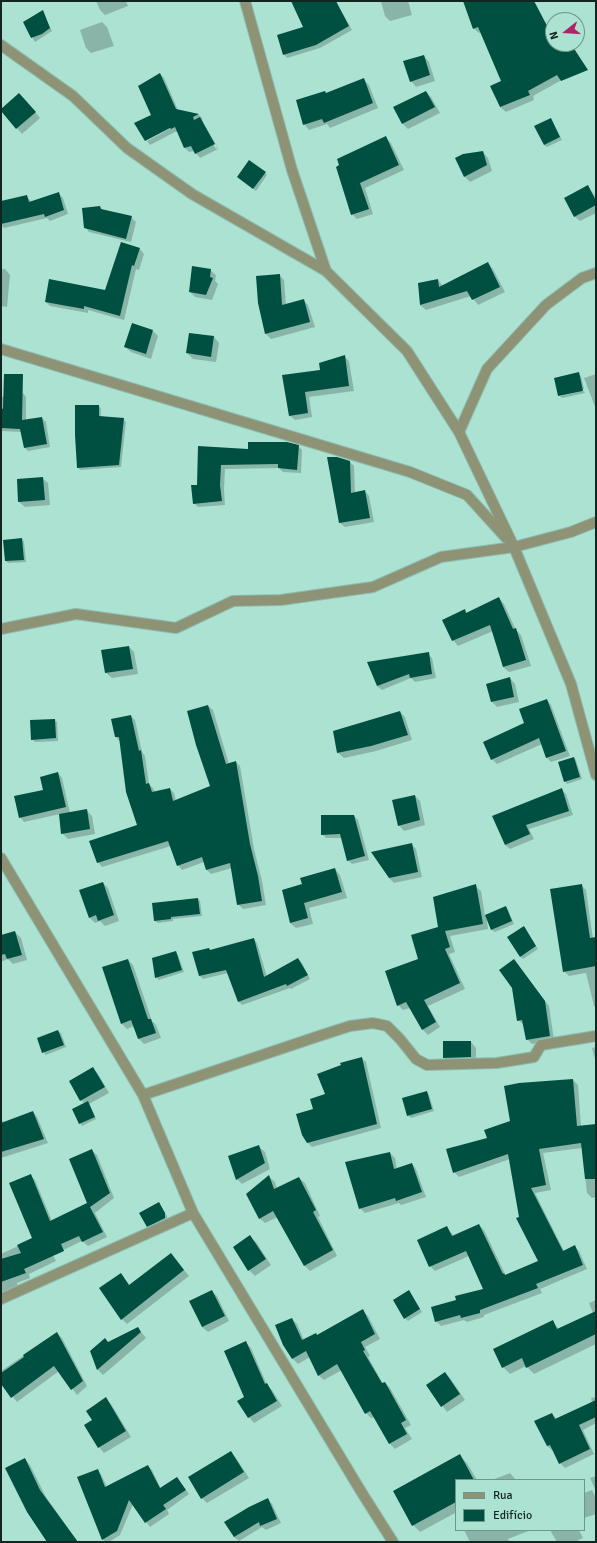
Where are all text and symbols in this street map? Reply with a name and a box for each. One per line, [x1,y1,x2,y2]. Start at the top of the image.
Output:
north arrow [545,12,585,52]
text: N [547,30,561,41]
legend [455,1479,585,1531]
text: Rua [493,1488,513,1503]
text: Edifício [493,1508,532,1523]

